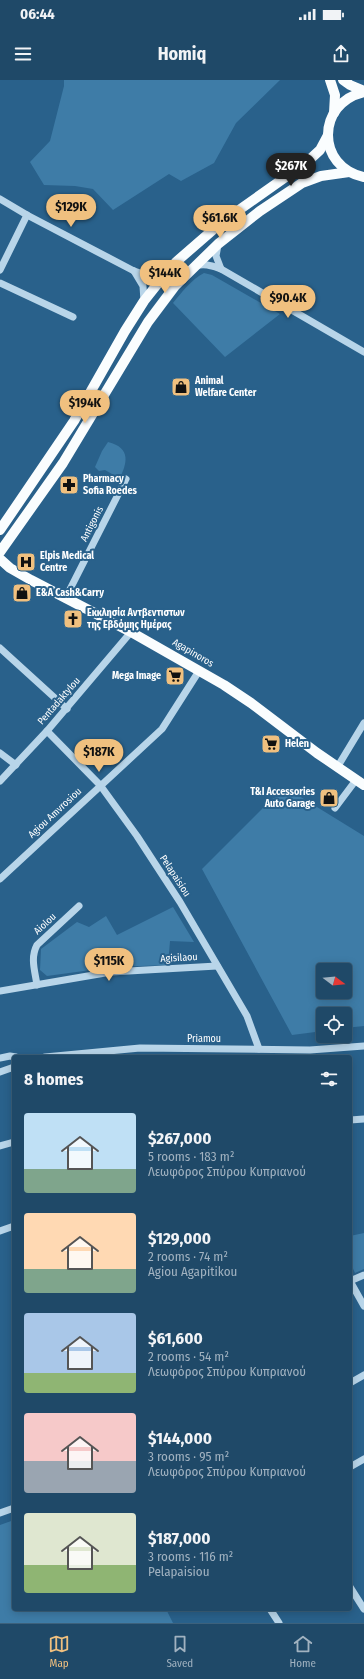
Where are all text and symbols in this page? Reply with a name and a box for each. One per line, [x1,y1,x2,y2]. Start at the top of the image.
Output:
text: 06:44 [20,5,55,23]
icon: menu [12,43,34,65]
text: Homiq [158,43,206,65]
icon: share [330,43,352,65]
pin: $267K [263,153,319,187]
text: $267K [275,158,307,173]
pin: $129K [43,194,99,228]
text: $129K [55,199,87,214]
pin: $61.6K [187,205,253,239]
text: $61.6K [202,210,238,225]
pin: $144K [137,260,193,294]
text: $144K [149,265,181,280]
pin: $90.4K [255,285,321,319]
text: $90.4K [269,290,307,305]
place label: Animal Welfare Center [194,375,257,399]
shop icon: Animal Welfare Center [170,376,192,398]
pin: $194K [57,390,113,424]
text: $194K [69,395,101,410]
place label: Pharmacy Sofia Roedes [83,473,137,497]
pharmacy icon: Pharmacy Sofia Roedes [58,474,80,496]
street label: Antigonis [78,504,106,544]
place label: Elpis Medical Centre [40,550,94,574]
hospital icon: Elpis Medical Centre [15,551,37,573]
shop icon: E&A Cash&Carry [11,582,33,604]
place label: E&A Cash&Carry [36,587,104,599]
place label: Εκκλησία Αντβεντιστων της Εβδόμης Ημέρας [86,606,185,631]
church icon: Εκκλησία Αντβεντιστων της Εβδόμης Ημέρας [62,608,84,630]
street label: Agapinoros [170,636,216,670]
supermarket icon: Mega Image [164,665,186,687]
place label: Mega Image [112,670,161,682]
street label: Pentadaktylou [35,675,83,727]
supermarket icon: Helen [260,733,282,755]
place label: Helen [285,738,309,750]
pin: $187K [71,739,127,773]
text: $187K [83,744,115,759]
street label: Agiou Amvrosiou [26,785,84,841]
place label: T&I Accessories Auto Garage [250,786,316,810]
shop icon: T&I Accessories Auto Garage [318,787,340,809]
street label: Pelapaisiou [157,853,193,899]
street label: Aiolou [31,911,59,937]
pin: $115K [81,948,137,982]
street label: Agisilaou [160,951,198,965]
text: $115K [94,953,124,968]
north arrow [316,963,352,999]
map controls [316,963,352,1043]
button: locate [316,1007,352,1043]
street label: Priamou [187,1033,221,1045]
icon: filters [318,1068,340,1090]
text: 8 homes [24,1069,84,1090]
text: $267,000 [148,1128,211,1149]
icon: home [56,1129,104,1177]
text: 5 rooms · 183 m² [148,1149,234,1164]
text: Λεωφόρος Σπύρου Κυπριανού [148,1164,306,1179]
text: $129,000 [148,1228,211,1249]
icon: home [56,1229,104,1277]
text: 2 rooms · 74 m² [148,1249,228,1264]
text: Agiou Agapitikou [148,1264,237,1279]
text: $61,600 [148,1328,203,1349]
icon: home [56,1329,104,1377]
text: 2 rooms · 54 m² [148,1349,229,1364]
text: Λεωφόρος Σπύρου Κυπριανού [148,1364,306,1379]
text: $144,000 [148,1428,212,1449]
icon: home [56,1429,104,1477]
text: 3 rooms · 95 m² [148,1449,229,1464]
text: Λεωφόρος Σπύρου Κυπριανού [148,1464,306,1479]
text: $187,000 [148,1528,211,1549]
icon: home [56,1529,104,1577]
text: 3 rooms · 116 m² [148,1549,233,1564]
text: Pelapaisiou [148,1564,209,1579]
tab: Map [48,1633,70,1670]
tab: Saved [166,1633,193,1670]
tab: Home [290,1633,316,1670]

